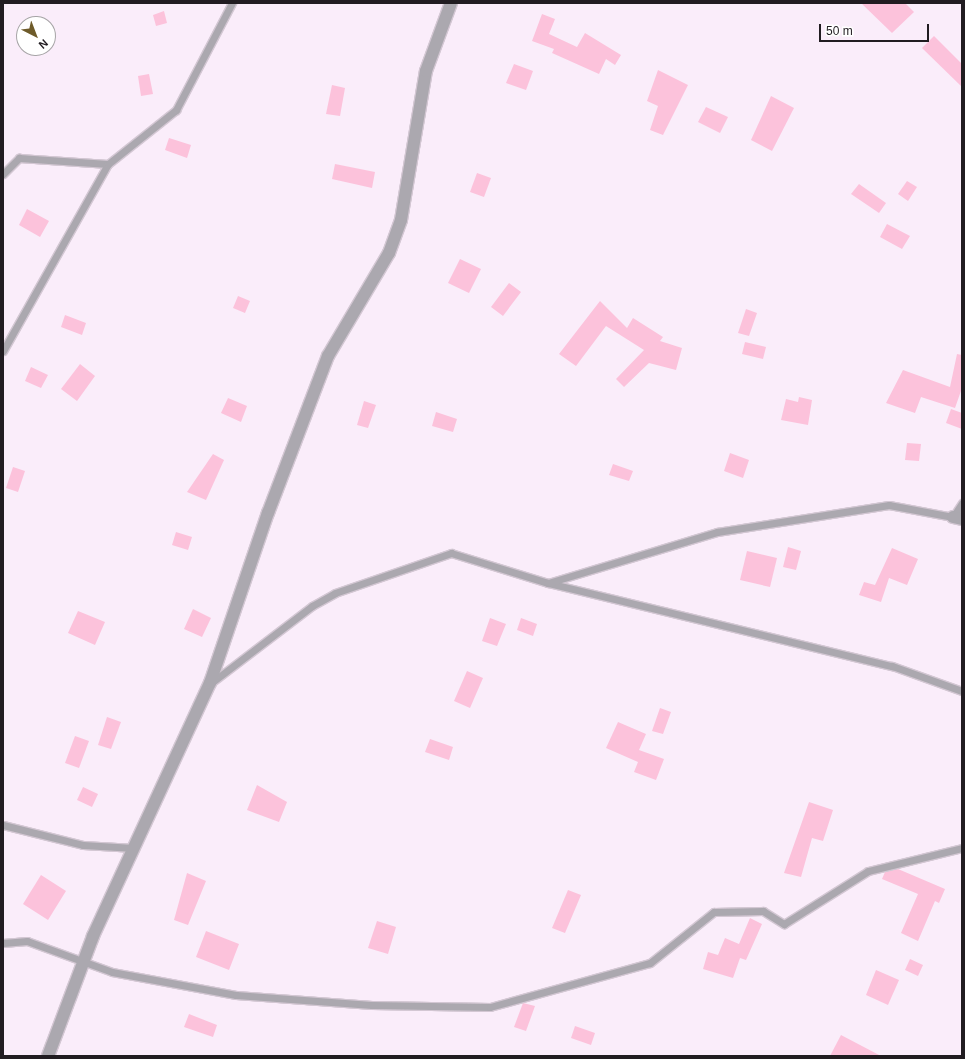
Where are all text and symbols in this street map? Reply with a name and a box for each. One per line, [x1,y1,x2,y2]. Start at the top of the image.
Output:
north arrow [16,16,56,56]
scale bar [821,16,931,42]
text: 50 m [826,24,853,38]
text: N [36,37,50,51]

